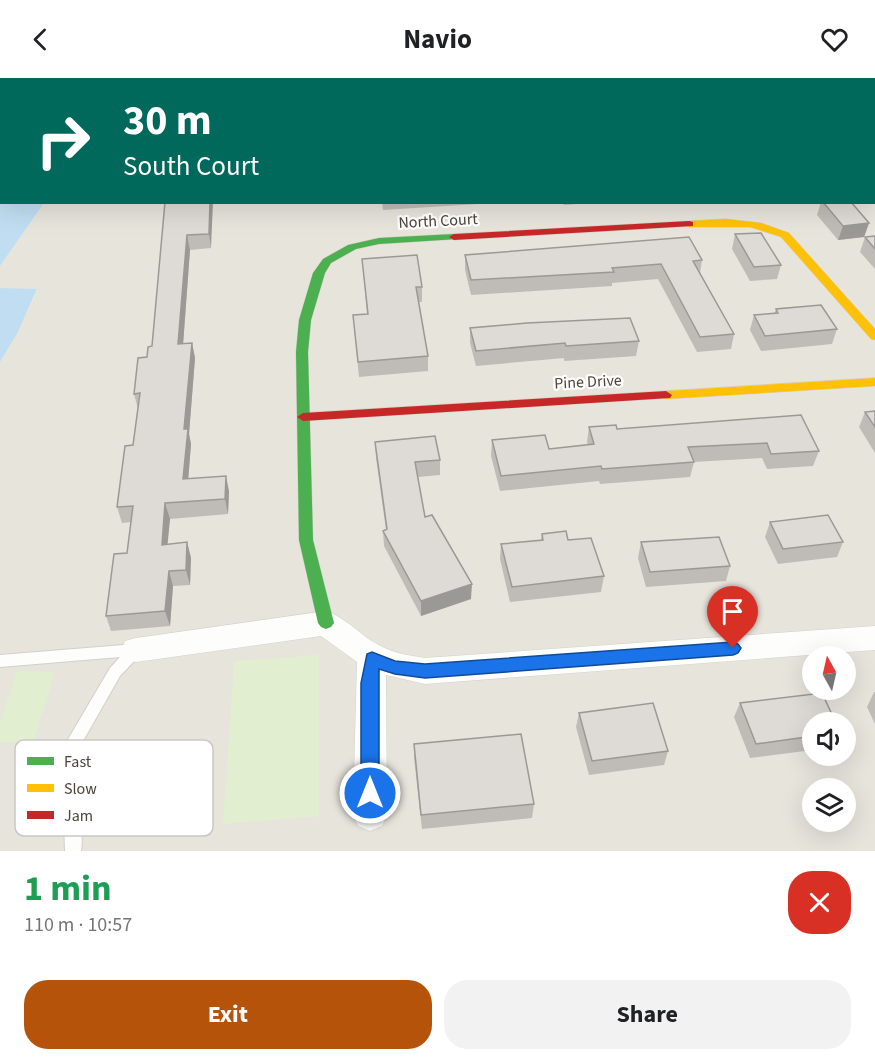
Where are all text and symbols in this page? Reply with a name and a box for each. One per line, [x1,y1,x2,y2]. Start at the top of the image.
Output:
text: Navio [403,20,472,59]
icon: back [24,23,57,56]
icon: heart [818,23,851,56]
text: 30 m [123,91,212,151]
icon: right [24,102,102,180]
text: South Court [123,147,259,186]
street label: North Court [398,208,479,234]
street label: Pine Drive [554,369,622,395]
pin [707,586,758,648]
icon: arrive [716,595,749,628]
north arrow [802,646,856,700]
map controls [802,646,856,832]
button: sound [802,712,856,766]
legend [15,740,213,836]
text: Fast [64,751,92,773]
position arrow [338,761,402,825]
text: Slow [64,778,97,800]
button: layers [802,778,856,832]
text: Jam [64,805,93,827]
text: 1 min [24,863,112,914]
button: close [788,871,851,934]
text: 110 m · 10:57 [24,911,132,939]
button: Exit [24,980,432,1049]
button: Share [444,980,851,1049]

